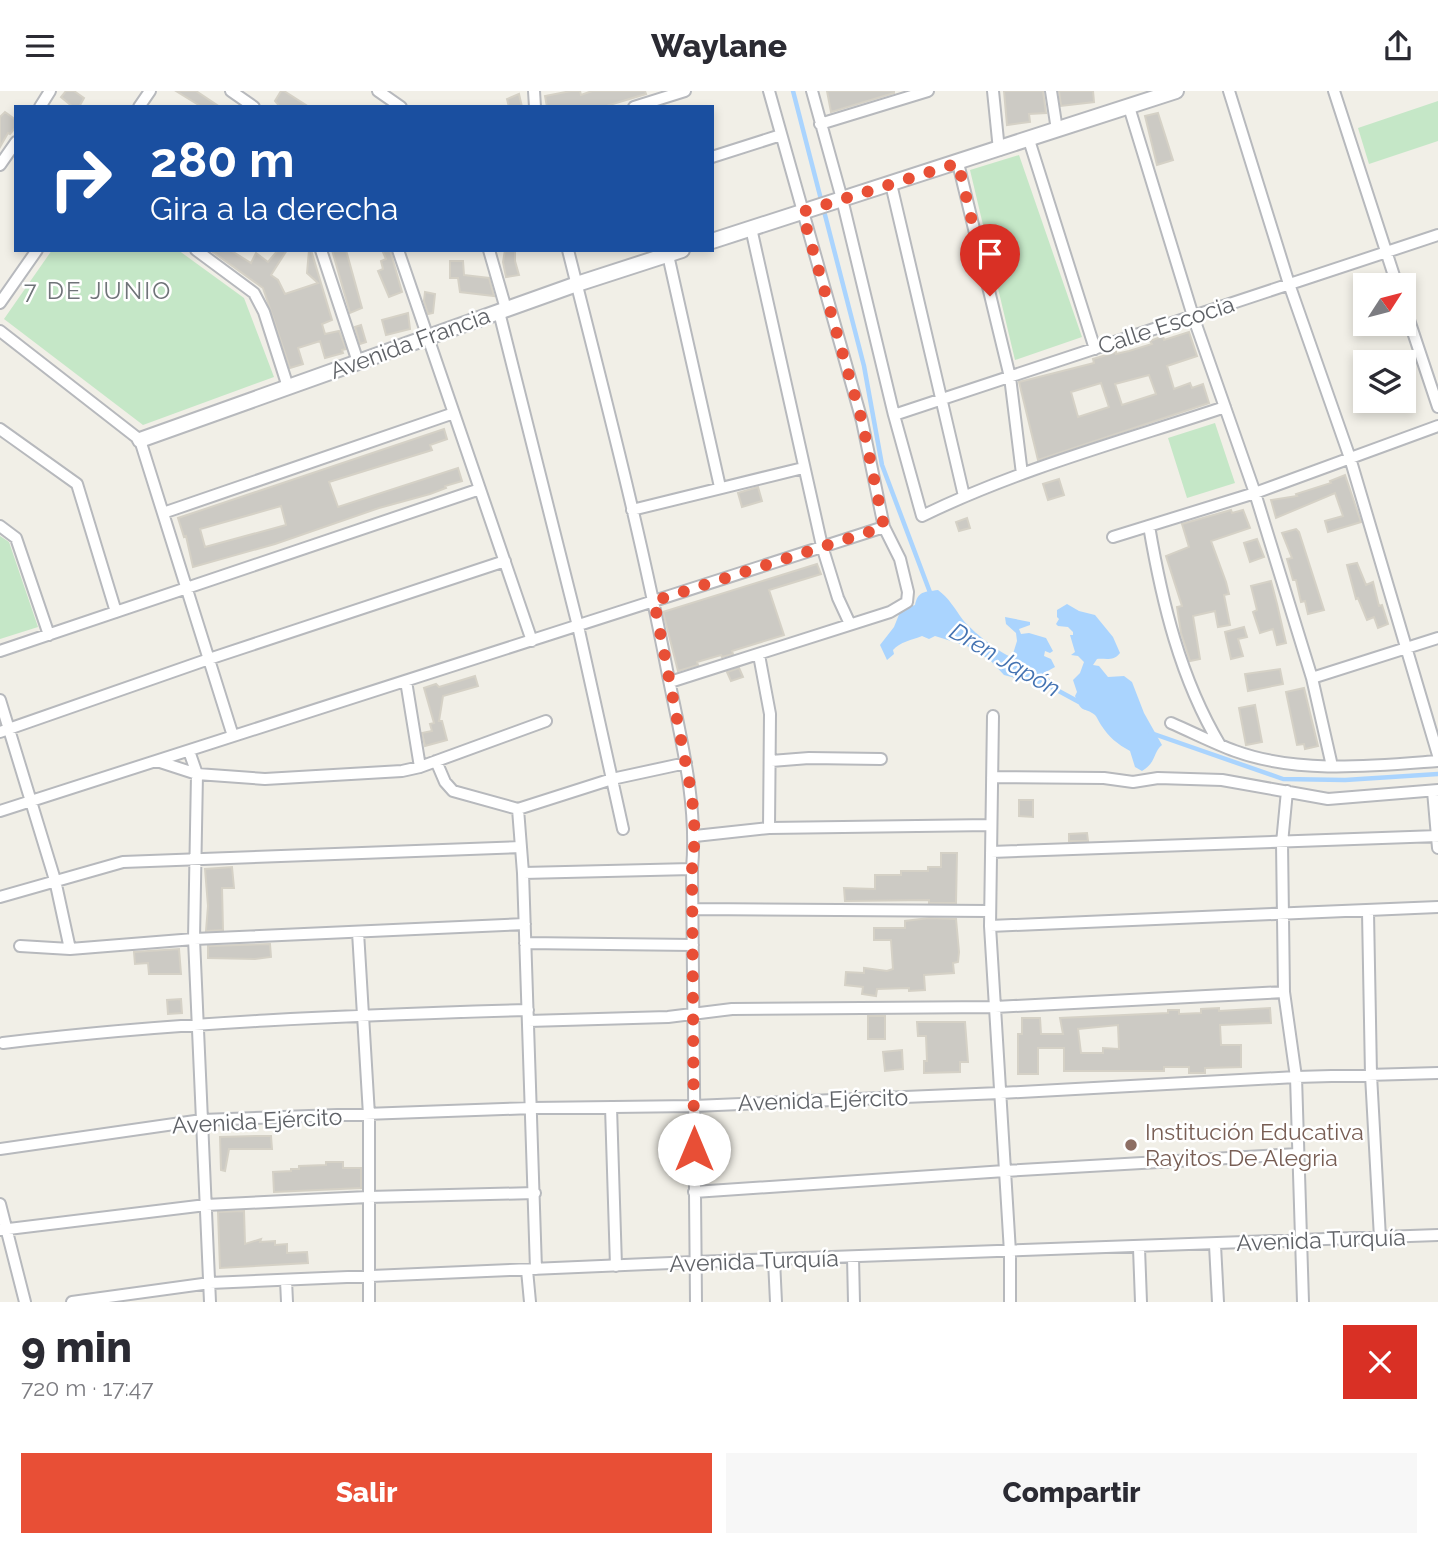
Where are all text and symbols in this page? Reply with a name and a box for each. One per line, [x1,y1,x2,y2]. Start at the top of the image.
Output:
icon: menu [21,27,59,65]
text: Waylane [651,27,787,64]
icon: share [1379,27,1417,65]
text: 280 m [150,131,295,188]
icon: right [35,133,126,224]
text: Gira a la derecha [150,190,398,227]
pin [960,224,1020,296]
icon: arrive [971,235,1009,273]
north arrow [1353,273,1416,336]
map controls [1353,273,1416,413]
district label: 7 DE JUNIO [24,276,172,305]
street label: Calle Escocia [1094,290,1237,359]
street label: Avenida Francia [326,301,493,384]
button: layers [1353,350,1416,413]
water label: Dren Japón [945,616,1066,703]
street label: Avenida Ejército [737,1083,909,1116]
street label: Avenida Ejército [171,1103,343,1138]
position arrow [657,1112,731,1186]
place label: Institución Educativa Rayitos De Alegria [1145,1118,1364,1171]
marker: Institución Educativa Rayitos De Alegria [1123,1137,1139,1153]
street label: Avenida Turquía [1236,1223,1406,1256]
street label: Avenida Turquía [669,1244,839,1277]
text: 9 min [21,1323,132,1372]
button: close [1343,1325,1417,1399]
text: 720 m · 17:47 [21,1374,154,1401]
button: Salir [21,1453,712,1533]
button: Compartir [726,1453,1417,1533]

